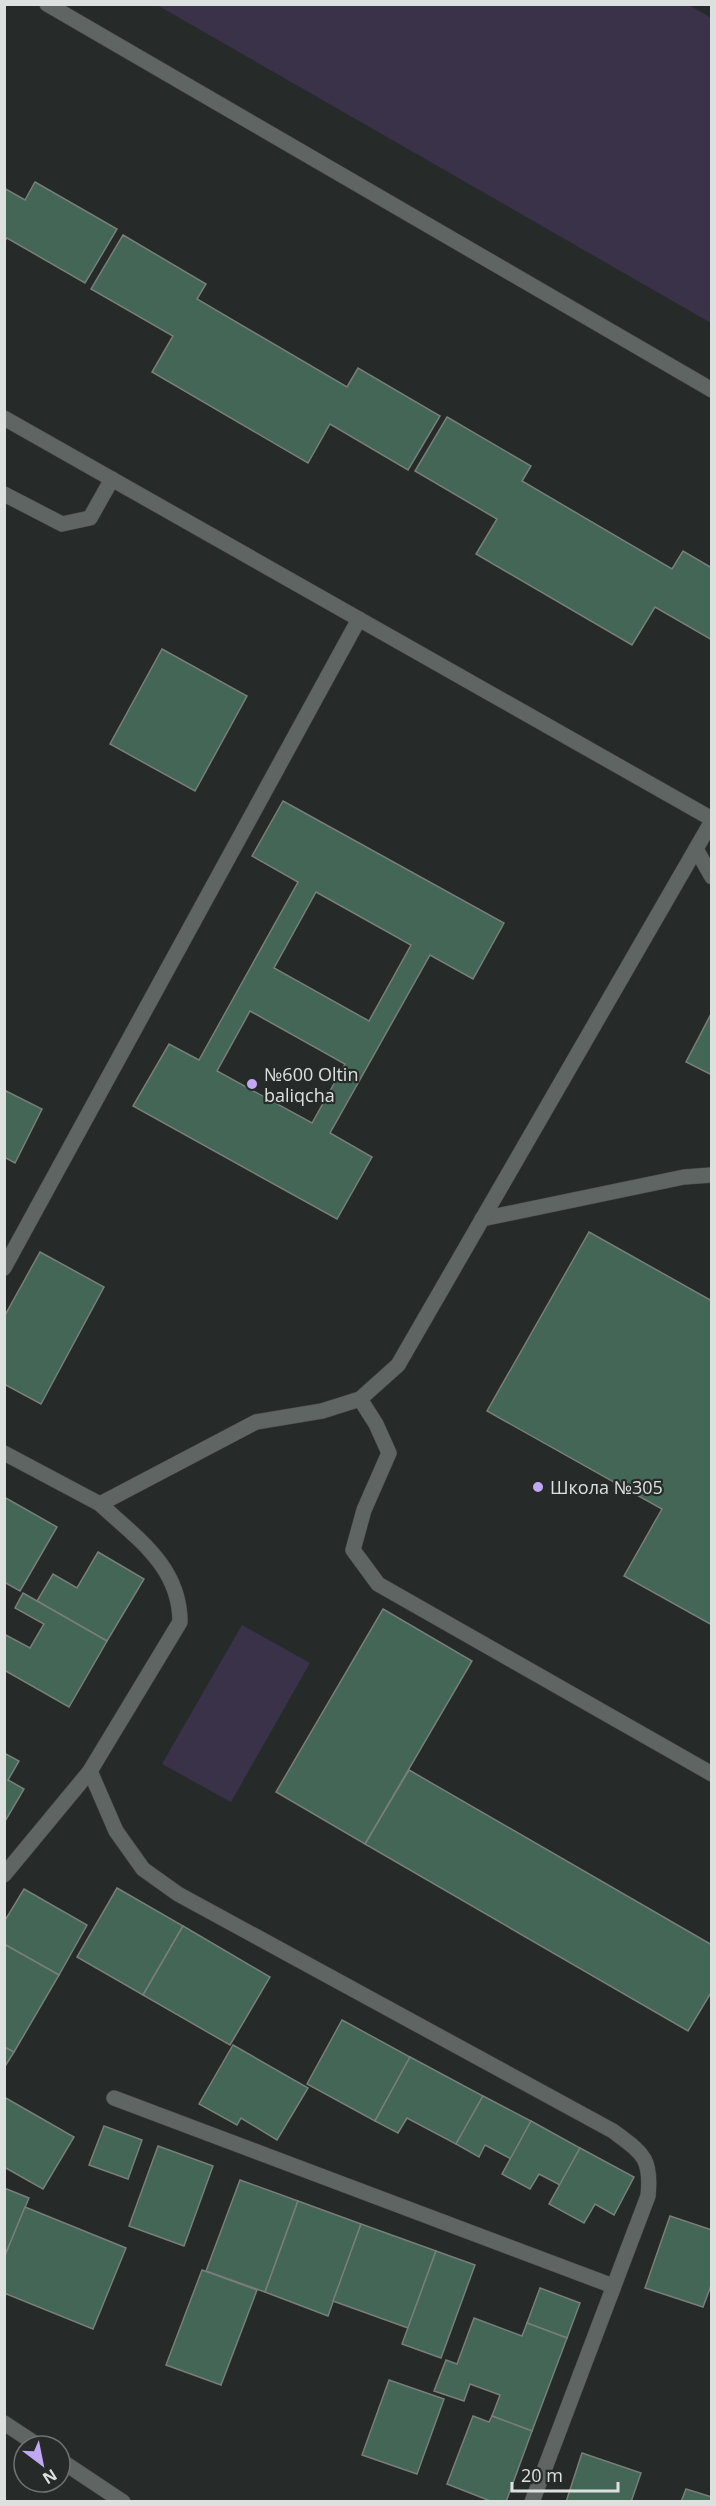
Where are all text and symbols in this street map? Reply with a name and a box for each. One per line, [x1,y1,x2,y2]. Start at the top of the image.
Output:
place label: №600 Oltin baliqcha [264,1062,358,1107]
marker: №600 Oltin baliqcha [245,1077,259,1091]
place label: Школа №305 [550,1475,663,1499]
marker: Школа №305 [531,1480,545,1494]
north arrow [12,2434,72,2494]
scale bar [512,2455,618,2493]
text: 20 m [521,2463,563,2487]
text: N [39,2464,61,2489]

